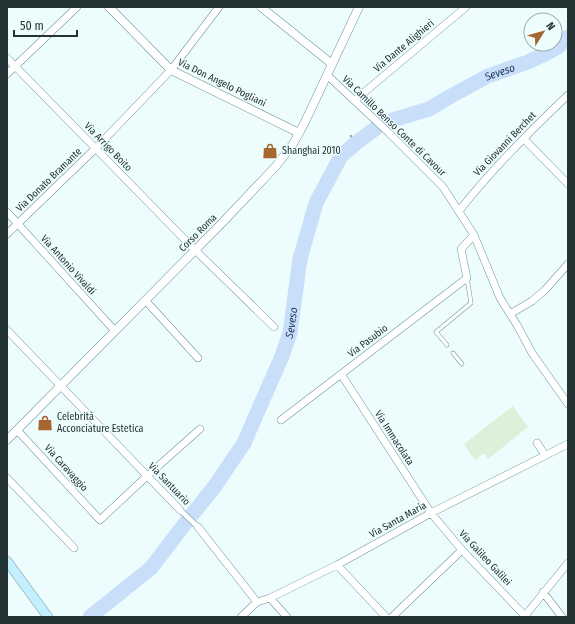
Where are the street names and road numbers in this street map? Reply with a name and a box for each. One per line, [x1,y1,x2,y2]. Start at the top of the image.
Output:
street label: Via Dante Alighieri [371,17,437,75]
street label: Via Don Angelo Pogliani [176,56,268,110]
street label: Via Camillo Benso Conte di Cavour [340,73,449,179]
street label: Via Giovanni Berchet [471,109,539,179]
street label: Via Arrigo Boito [82,120,134,174]
street label: Via Donato Bramante [14,146,84,214]
street label: Corso Roma [177,212,219,254]
street label: Via Antonio Vivaldi [38,233,98,297]
street label: Via Pasubio [346,322,390,360]
street label: Via Immacolata [372,408,416,468]
street label: Via Caravaggio [42,442,90,494]
street label: Via Santuario [146,460,192,508]
street label: Via Santa Maria [367,499,429,541]
street label: Via Galileo Galilei [456,528,514,588]

